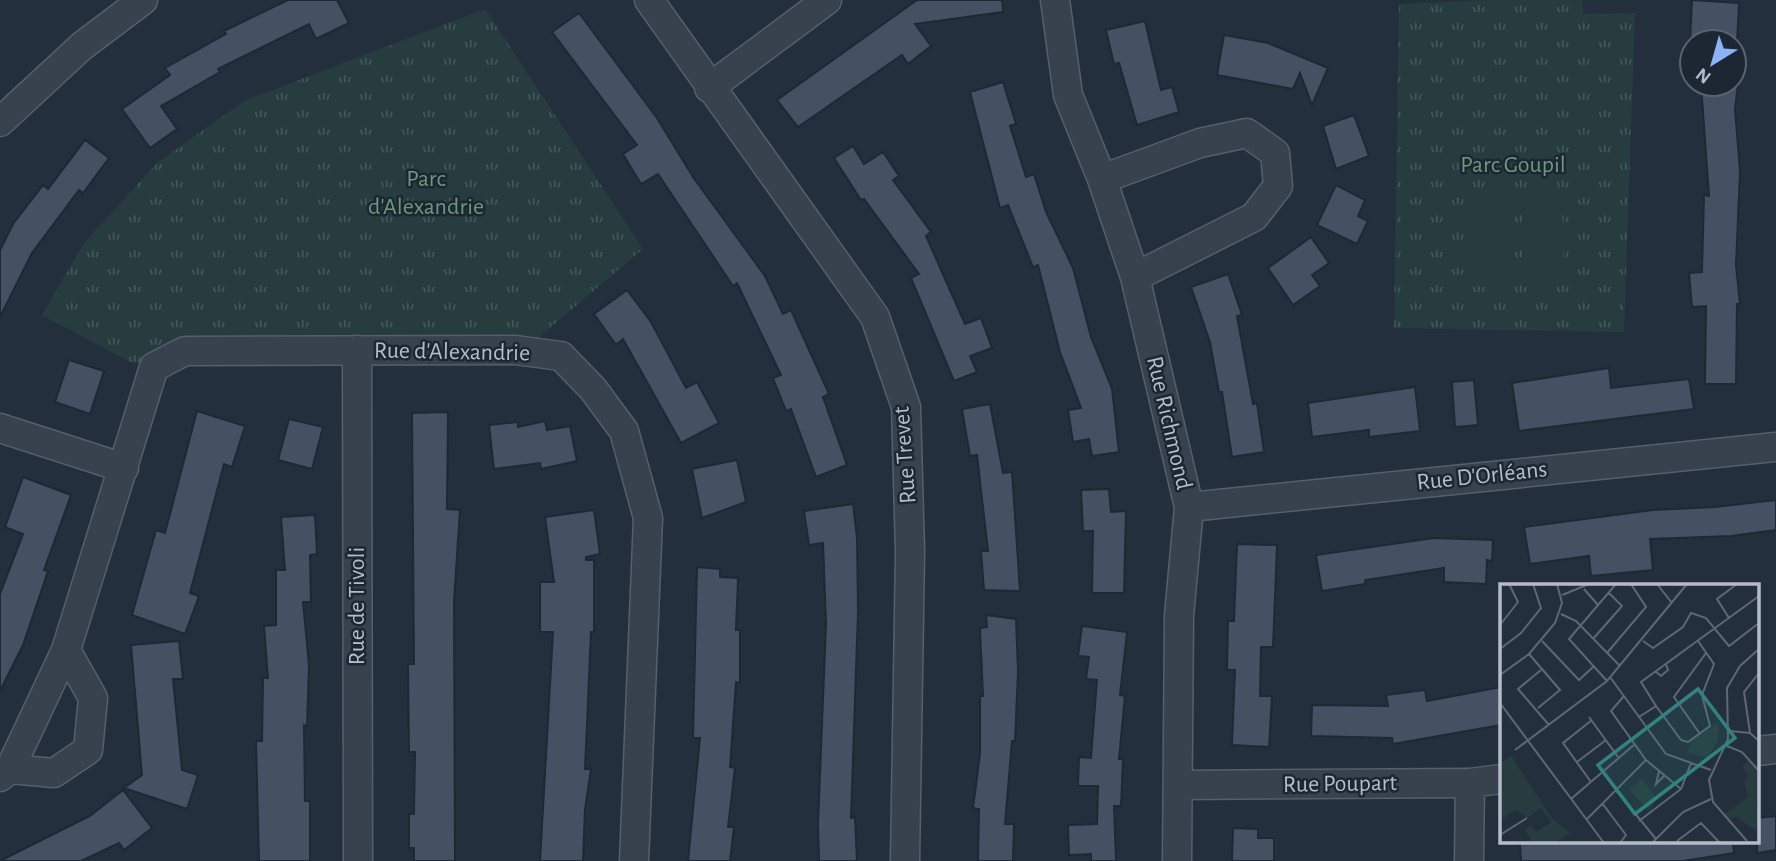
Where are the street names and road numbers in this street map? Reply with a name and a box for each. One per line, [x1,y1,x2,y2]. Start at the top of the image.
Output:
street label: Rue d'Alexandrie [374,339,530,365]
street label: Rue Richmond [1142,354,1196,492]
street label: Rue Trevet [890,405,920,505]
street label: Rue D'Orléans [1416,457,1548,495]
street label: Rue de Tivoli [345,547,369,665]
street label: Rue Poupart [1283,771,1398,797]

